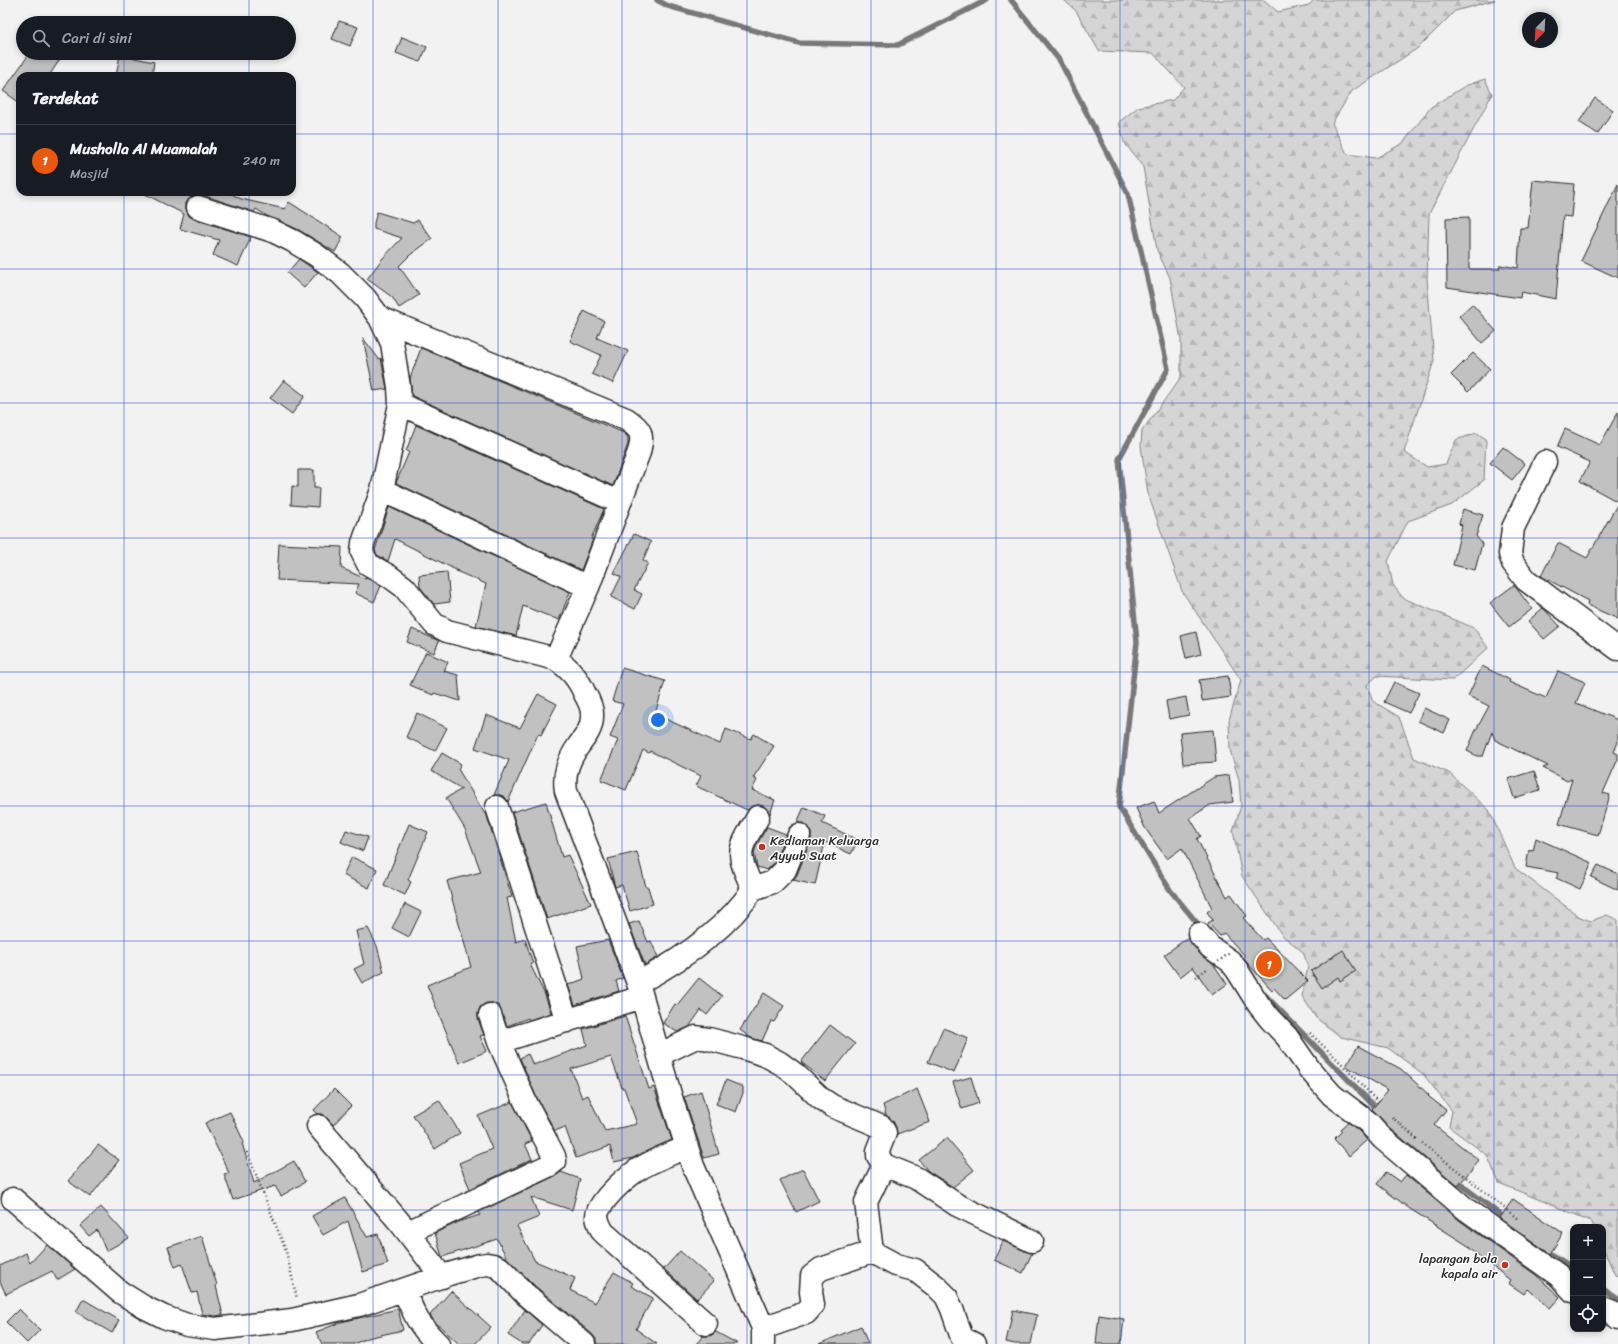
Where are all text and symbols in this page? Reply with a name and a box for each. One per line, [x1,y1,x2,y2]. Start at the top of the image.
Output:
north arrow [1522,12,1558,48]
search box [16,16,296,60]
text: Cari di sini [62,25,132,51]
icon: search [30,27,52,49]
text: Terdekat [32,83,98,113]
text: Musholla Al Muamalah [70,136,217,162]
text: 1 [42,149,48,172]
text: 240 m [243,149,280,172]
text: Masjid [70,162,108,185]
your location [648,710,668,730]
place label: Kediaman Keluarga Ayyub Suat [769,829,879,867]
marker: Kediaman Keluarga Ayyub Suat [757,842,767,852]
pin: 1 [1256,949,1282,979]
map controls [1570,1224,1606,1332]
button: + [1570,1224,1606,1260]
place label: lapangan bola kapala air [1419,1247,1498,1285]
marker: lapangan bola kapala air [1500,1260,1510,1270]
button: − [1570,1260,1606,1296]
button: locate [1570,1296,1606,1332]

